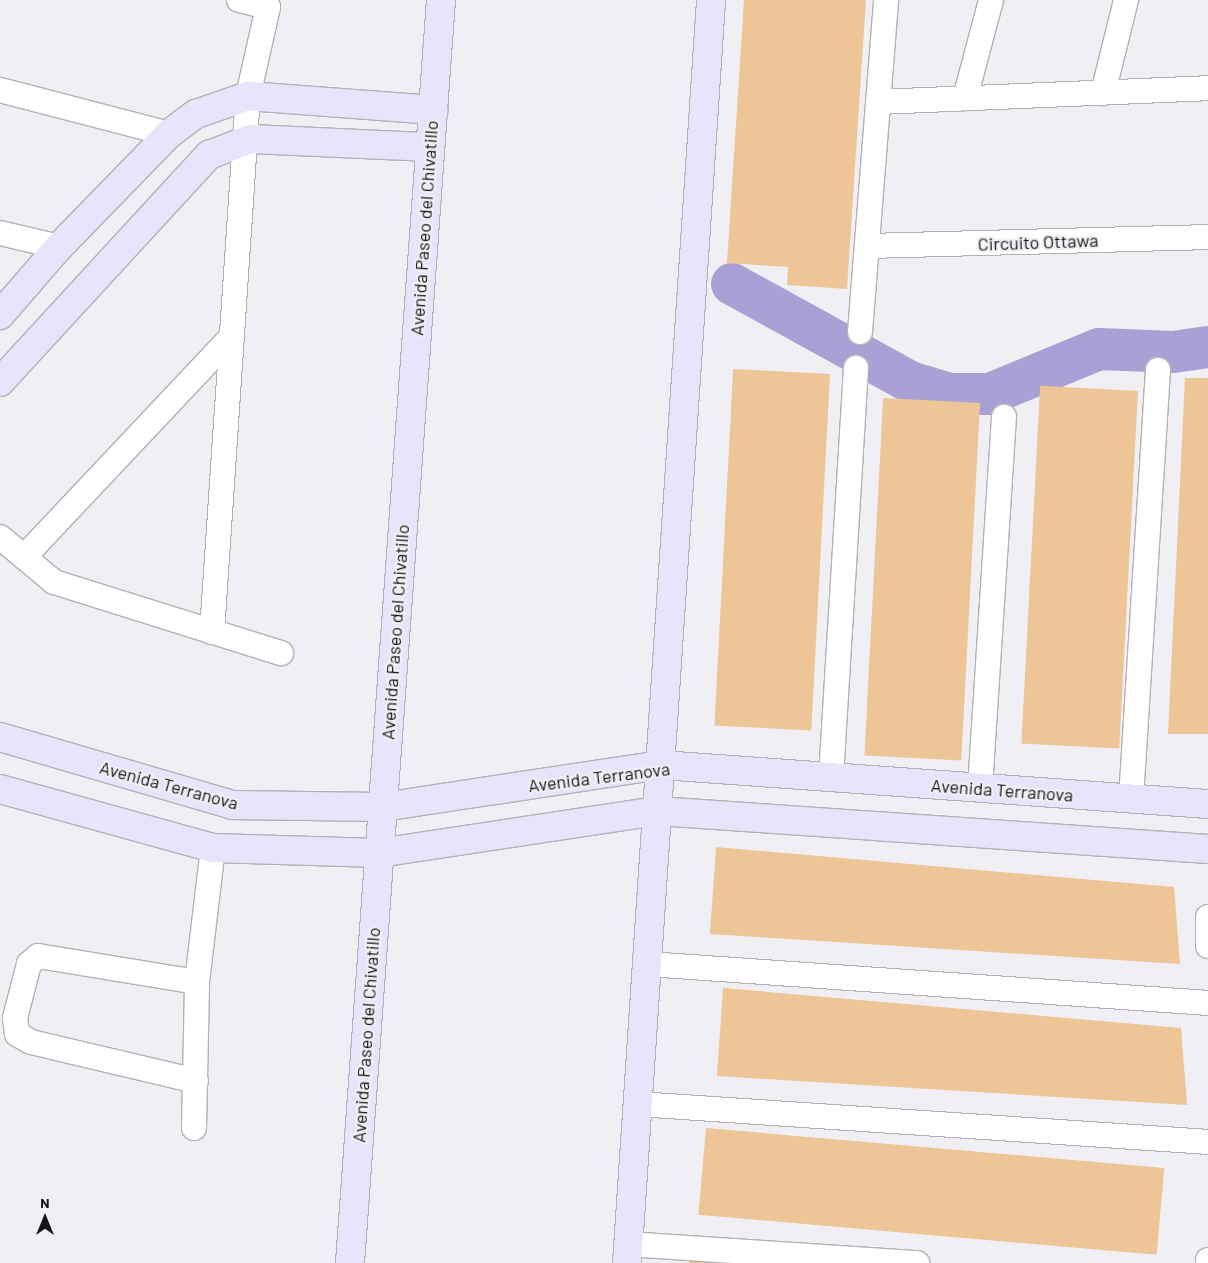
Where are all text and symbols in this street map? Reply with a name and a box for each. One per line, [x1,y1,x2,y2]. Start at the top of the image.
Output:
street label: Avenida Paseo del Chivatillo [406,120,442,336]
street label: Circuito Ottawa [977,229,1099,255]
street label: Avenida Paseo del Chivatillo [377,524,413,740]
street label: Avenida Terranova [97,756,241,814]
street label: Avenida Terranova [527,758,671,796]
street label: Avenida Terranova [930,774,1074,806]
street label: Avenida Paseo del Chivatillo [348,927,384,1143]
north arrow [20,1193,70,1243]
text: N [40,1194,50,1211]

